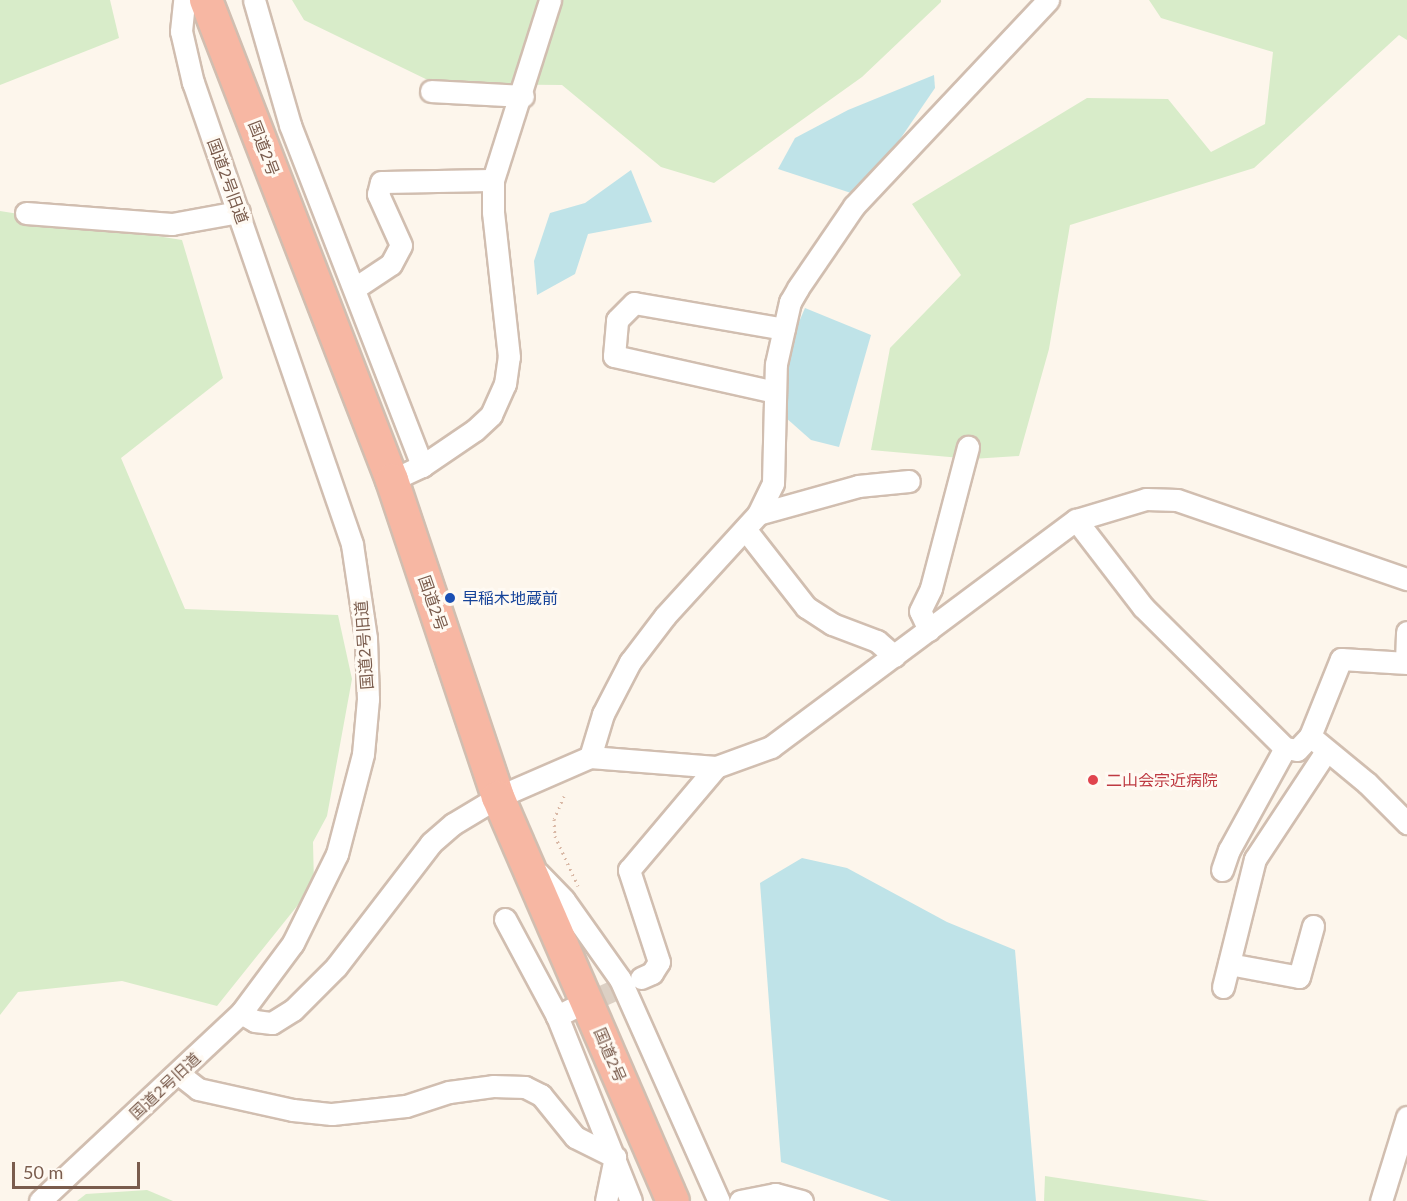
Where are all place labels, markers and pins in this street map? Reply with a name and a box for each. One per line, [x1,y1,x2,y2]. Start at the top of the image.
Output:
place label: 早稲木地蔵前 [462,588,558,608]
marker: 早稲木地蔵前 [443,591,457,605]
place label: 二山会宗近病院 [1106,770,1218,790]
marker: 二山会宗近病院 [1084,771,1102,789]

